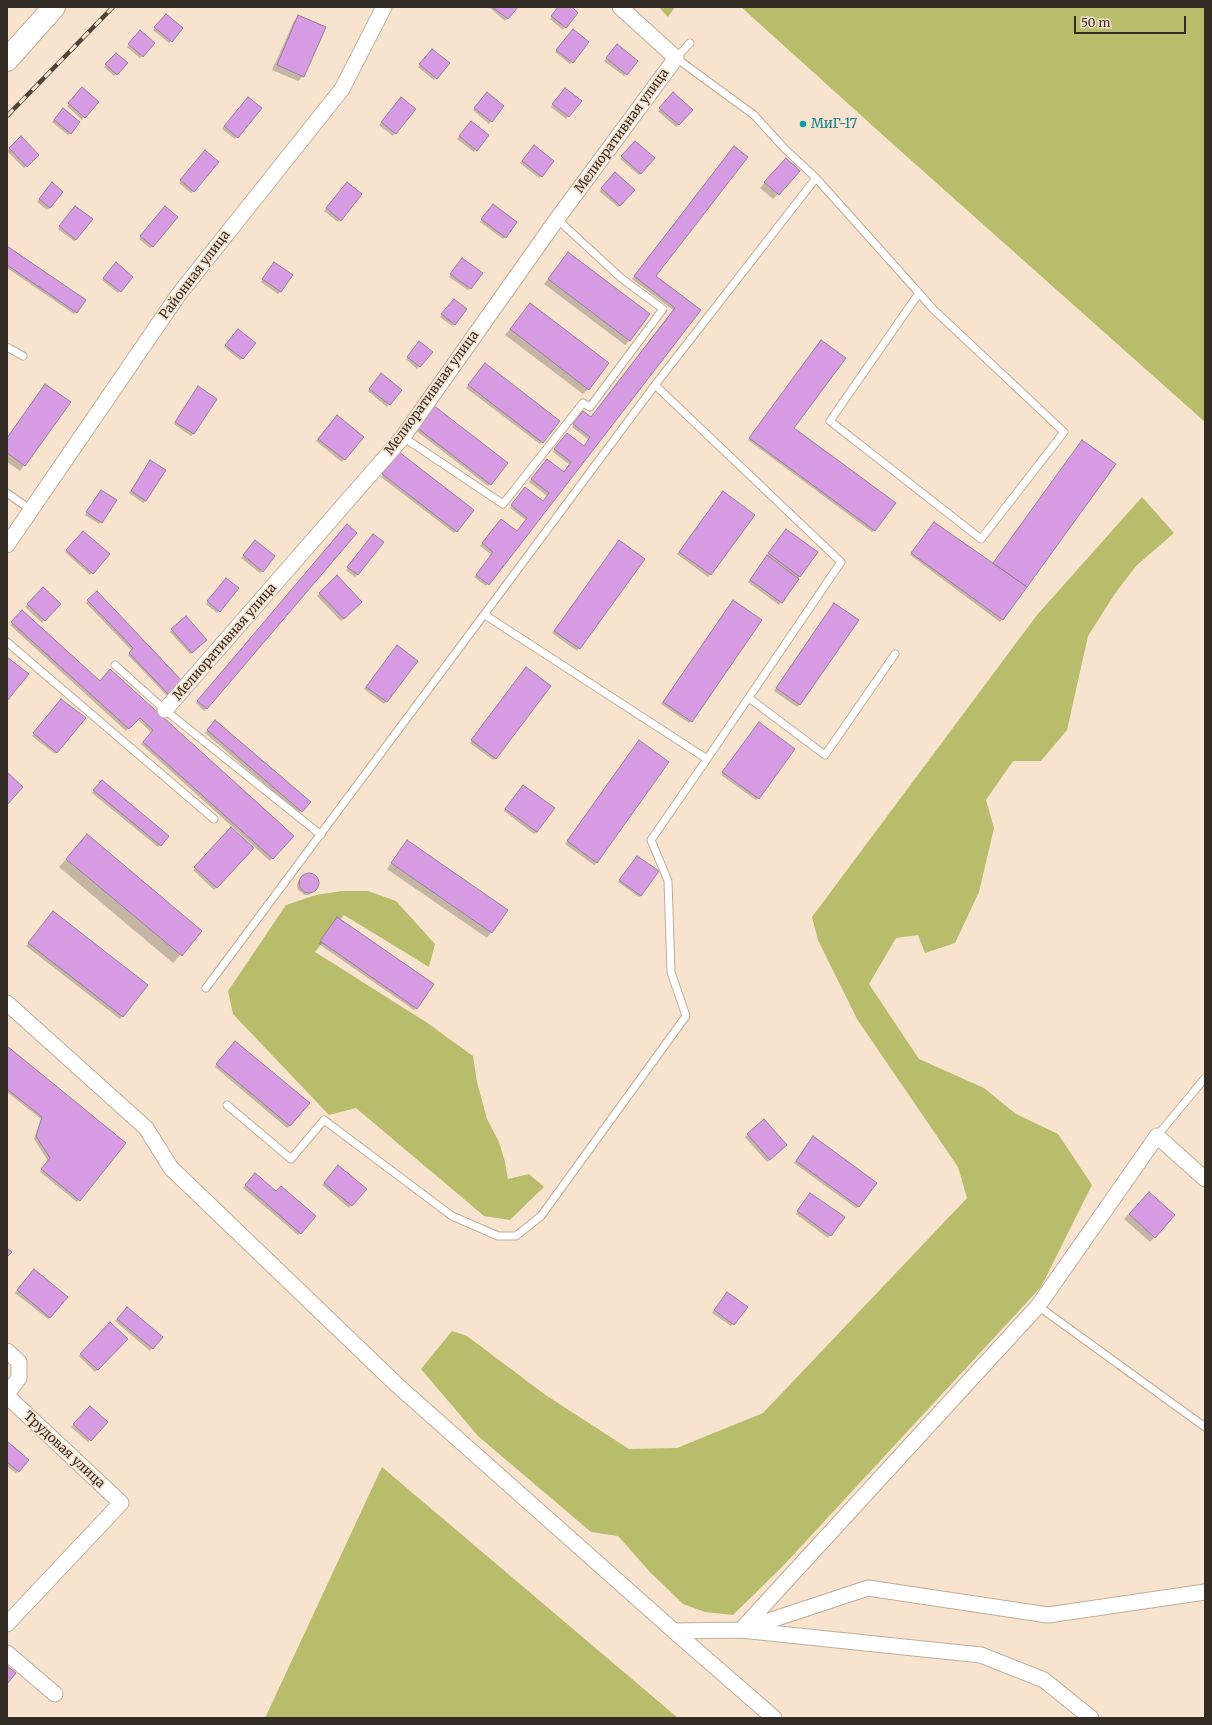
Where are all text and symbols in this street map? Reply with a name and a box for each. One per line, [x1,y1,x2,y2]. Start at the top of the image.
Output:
scale bar [1076,8,1188,34]
text: 50 m [1081,15,1110,30]
street label: Мелиоративная улица [572,66,672,196]
place label: МиГ-17 [811,116,857,132]
marker: МиГ-17 [798,119,808,129]
street label: Районная улица [157,228,233,322]
street label: Мелиоративная улица [382,328,482,458]
street label: Мелиоративная улица [170,580,280,704]
street label: Трудовая улица [20,1408,108,1492]

